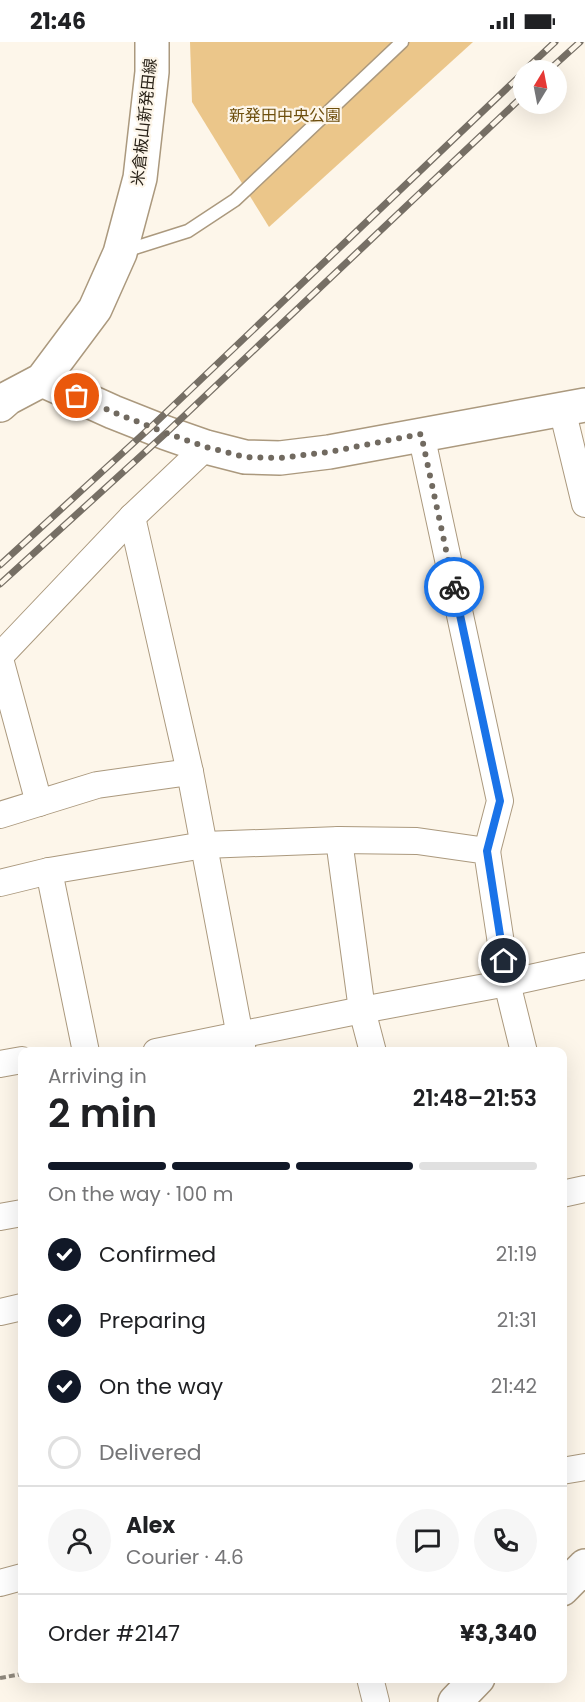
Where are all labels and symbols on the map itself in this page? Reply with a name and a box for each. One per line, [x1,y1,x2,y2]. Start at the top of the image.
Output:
street label: 米倉板山新発田線 [126,57,162,187]
north arrow [513,60,567,114]
park label: 新発田中央公園 [229,104,341,127]
pin [51,370,102,421]
courier [424,557,484,617]
pin [478,935,529,986]

